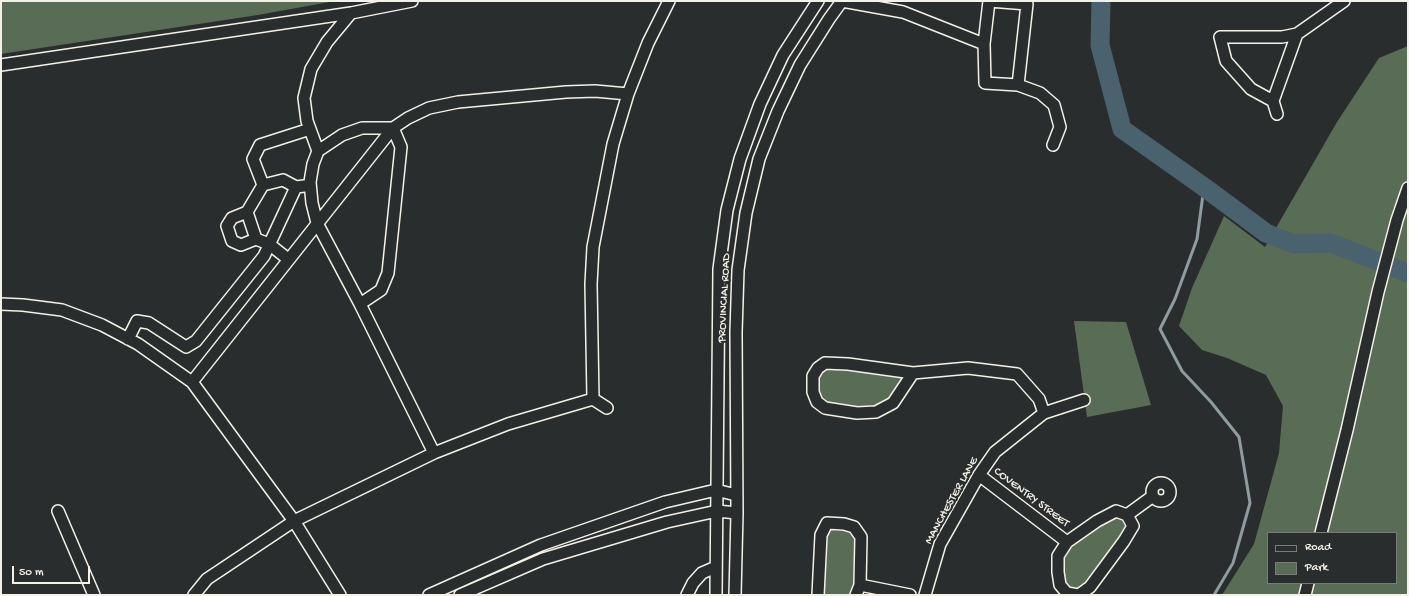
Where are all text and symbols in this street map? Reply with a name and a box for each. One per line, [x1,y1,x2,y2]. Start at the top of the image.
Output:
street label: PROVINCIAL ROAD [715,253,735,343]
street label: MANCHESTER LANE [922,455,982,547]
street label: COVENTRY STREET [990,465,1072,531]
legend [1267,532,1397,584]
text: Road [1305,541,1331,555]
scale bar [14,558,92,584]
text: Park [1305,561,1328,575]
text: 50 m [19,566,44,580]

